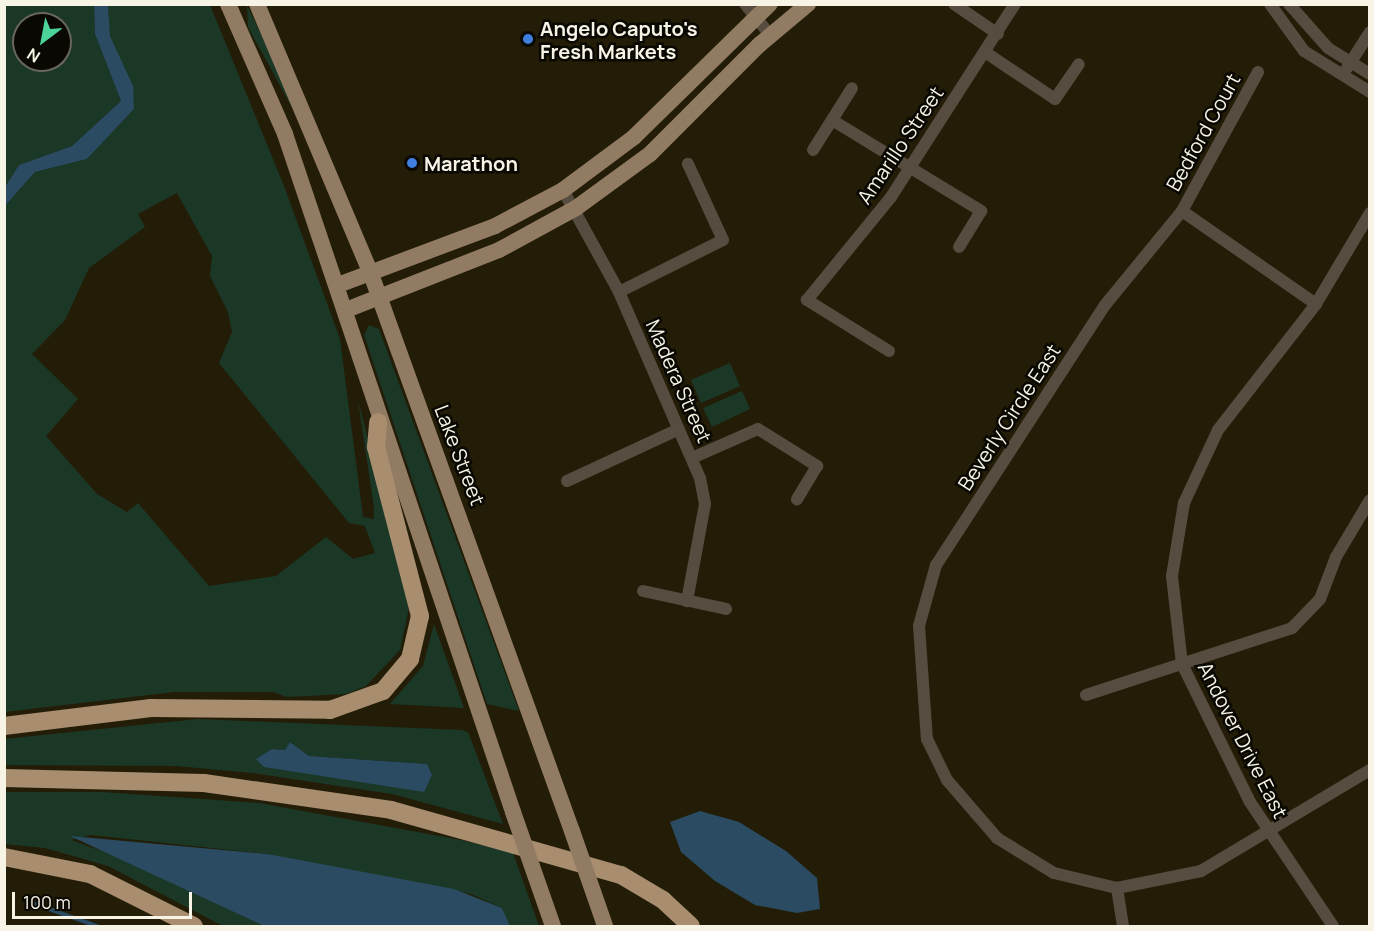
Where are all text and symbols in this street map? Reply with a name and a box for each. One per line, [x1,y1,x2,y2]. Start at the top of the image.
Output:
north arrow [12,12,72,72]
place label: Angelo Caputo's Fresh Markets [540,16,698,63]
marker: Angelo Caputo's Fresh Markets [521,32,535,46]
text: N [23,43,44,68]
street label: Bedford Court [1161,69,1245,195]
street label: Amarillo Street [852,82,948,208]
place label: Marathon [424,151,518,175]
marker: Marathon [405,156,419,170]
street label: Madera Street [641,316,717,446]
street label: Beverly Circle East [953,339,1065,495]
street label: Lake Street [430,401,490,509]
street label: Andover Drive East [1193,658,1293,822]
scale bar [15,880,195,918]
text: 100 m [23,890,71,914]

